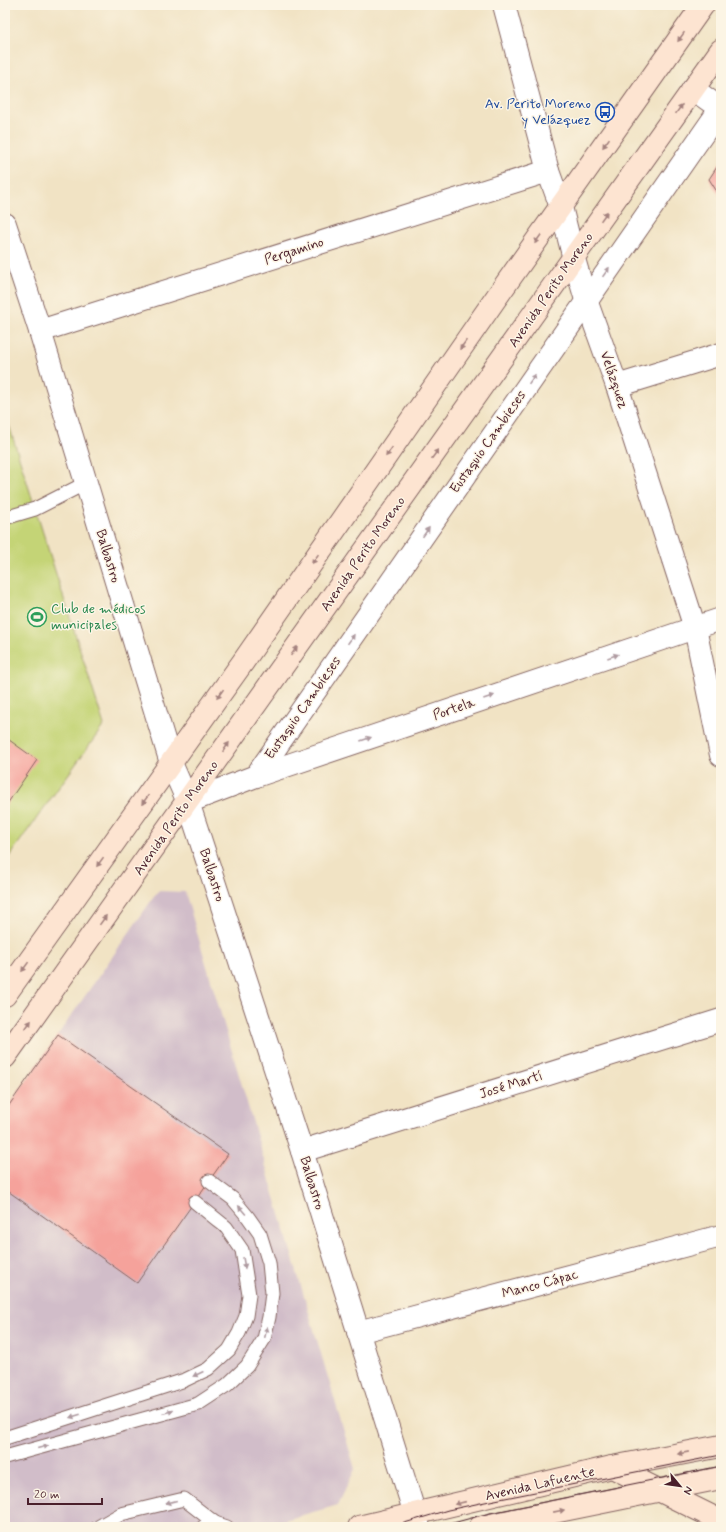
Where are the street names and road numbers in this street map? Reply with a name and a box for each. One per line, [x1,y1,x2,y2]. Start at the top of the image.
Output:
street label: Avenida Perito Moreno [504,229,598,351]
street label: Pergamino [262,233,326,270]
street label: Velázquez [596,349,632,411]
street label: Eustaquio Cambieses [446,387,530,497]
street label: Avenida Perito Moreno [316,493,410,615]
street label: Balbastro [91,527,125,585]
street label: Eustaquio Cambieses [261,653,345,763]
street label: Portela [431,693,478,725]
street label: Avenida Perito Moreno [129,757,223,879]
street label: Balbastro [195,846,229,904]
street label: José Martí [477,1067,545,1103]
street label: Balbastro [295,1154,329,1212]
street label: Manco Cápac [500,1265,581,1303]
street label: Avenida Lafuente [483,1463,597,1505]

